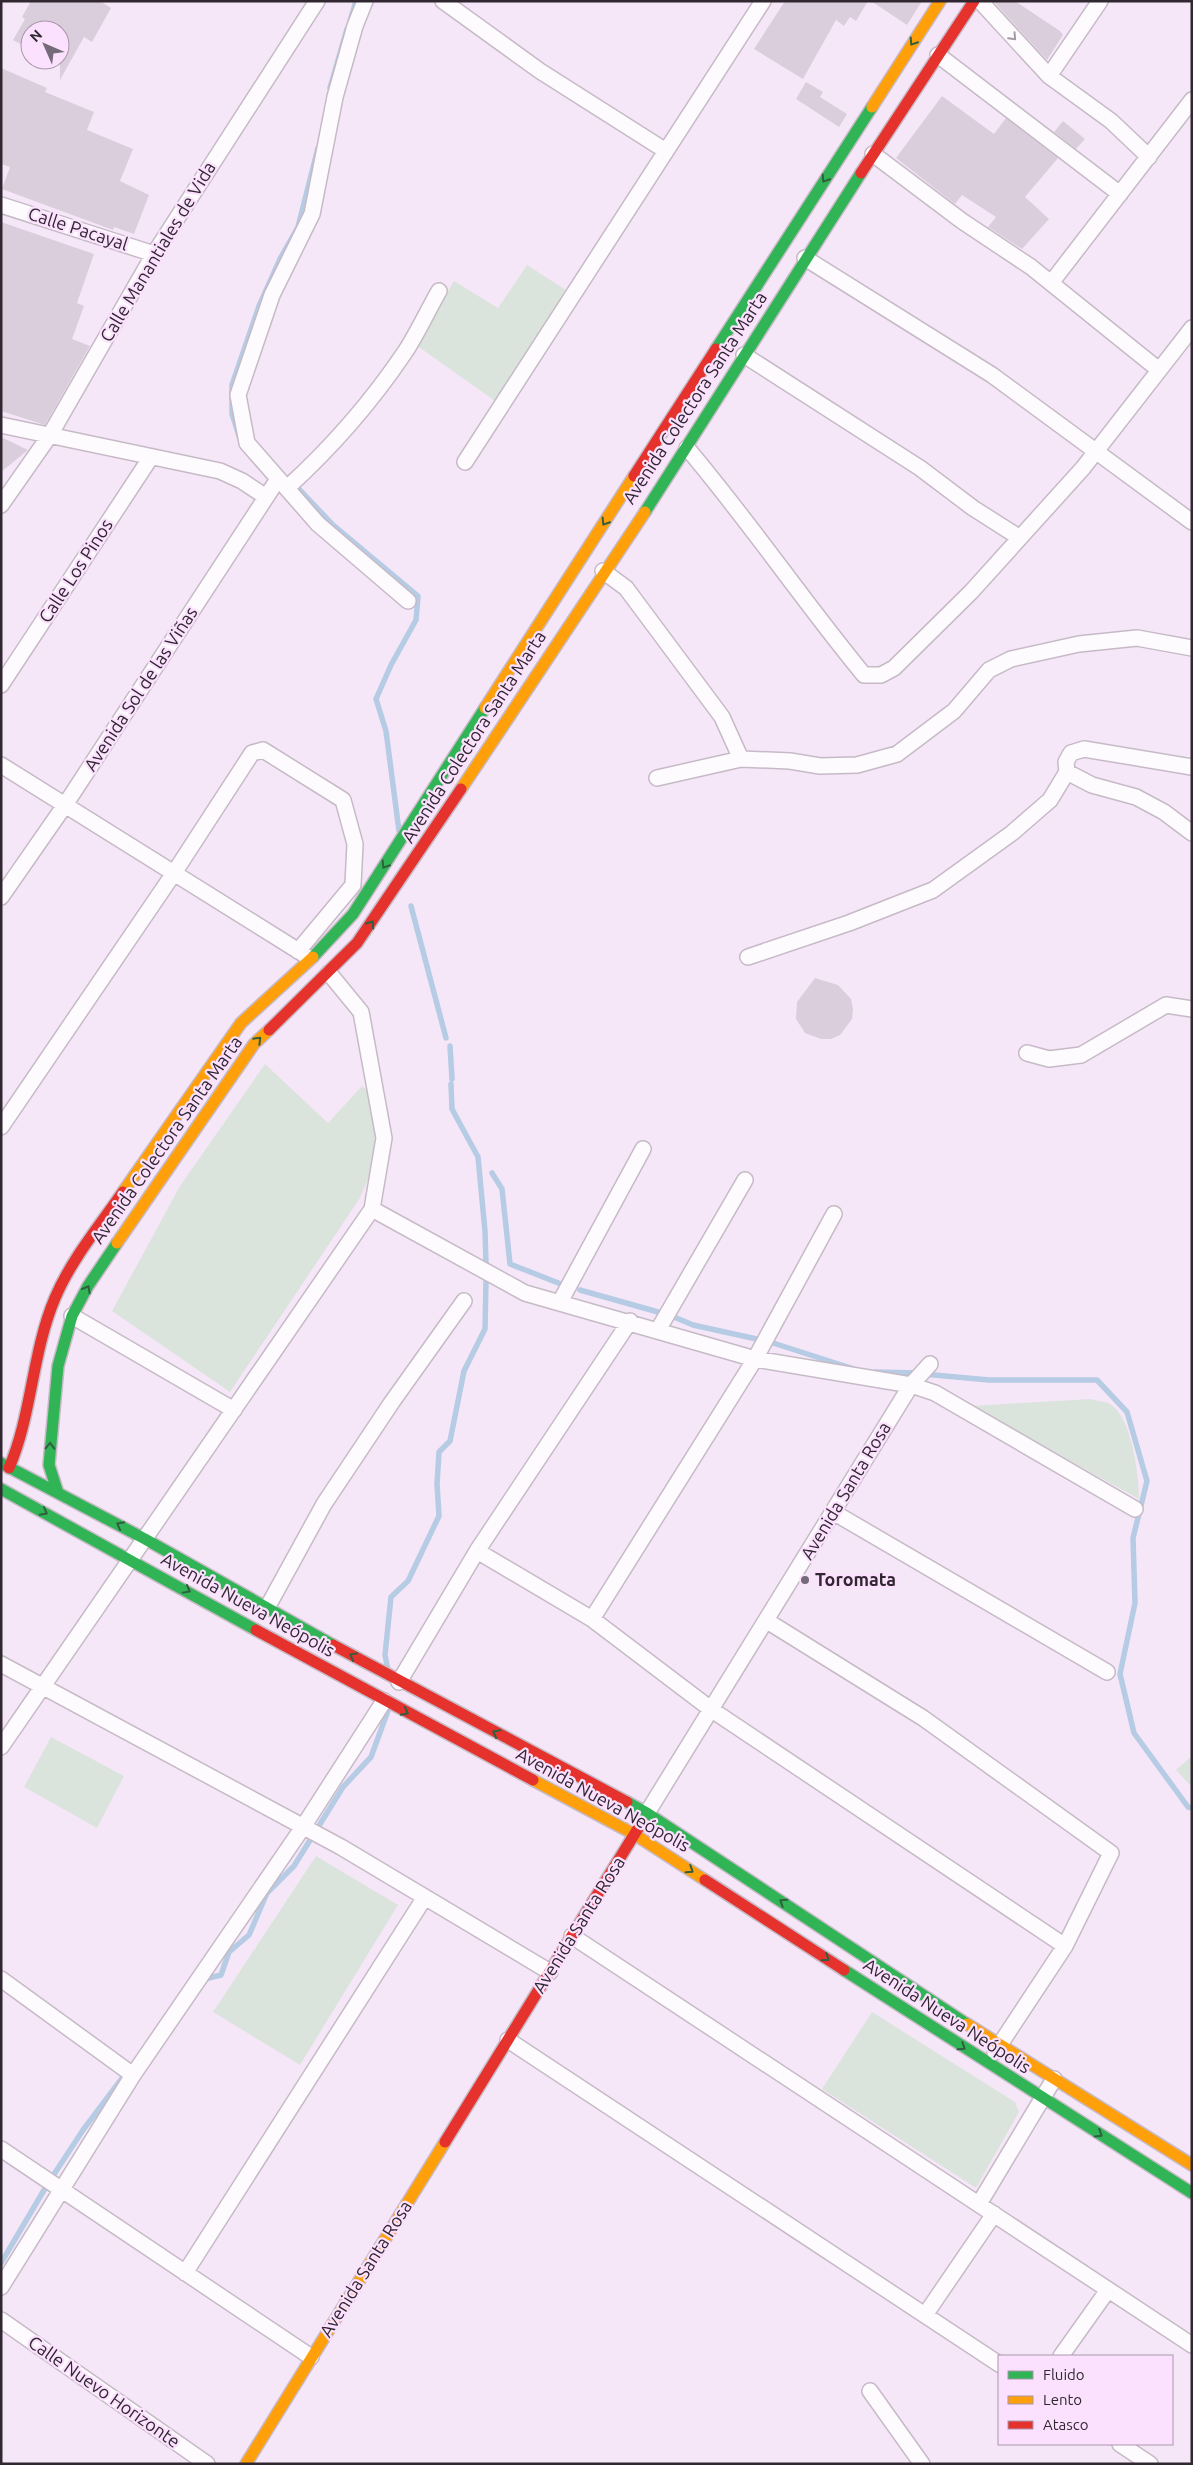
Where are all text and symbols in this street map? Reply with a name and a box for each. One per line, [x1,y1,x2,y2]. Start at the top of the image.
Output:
north arrow [20,20,70,70]
text: N [26,26,45,45]
one-way arrow [1008,32,1017,41]
one-way arrow [910,37,919,46]
street label: Calle Manantiales de Vida [95,158,219,345]
one-way arrow [822,173,831,182]
street label: Calle Pacayal [26,202,131,254]
street label: Avenida Colectora Santa Marta [618,288,770,507]
street label: Calle Los Pinos [34,515,116,626]
one-way arrow [602,516,611,525]
street label: Avenida Sol de las Viñas [80,602,201,774]
street label: Avenida Colectora Santa Marta [397,627,549,846]
one-way arrow [382,860,392,869]
one-way arrow [365,920,374,930]
street label: Avenida Colectora Santa Marta [87,1032,246,1247]
one-way arrow [252,1037,261,1046]
one-way arrow [80,1286,90,1295]
street label: Avenida Santa Rosa [796,1418,894,1563]
one-way arrow [45,1441,55,1449]
one-way arrow [39,1506,48,1516]
one-way arrow [116,1521,125,1531]
street label: Avenida Nueva Neópolis [158,1548,339,1660]
place label: Toromata [815,1569,896,1589]
marker: Toromata [799,1574,811,1586]
one-way arrow [181,1584,190,1594]
one-way arrow [349,1652,358,1662]
one-way arrow [400,1706,409,1716]
one-way arrow [492,1729,501,1739]
street label: Avenida Nueva Neópolis [513,1743,694,1855]
street label: Avenida Santa Rosa [528,1853,628,1996]
one-way arrow [684,1864,694,1873]
one-way arrow [779,1899,789,1908]
one-way arrow [821,1952,830,1962]
street label: Avenida Nueva Neópolis [860,1954,1035,2077]
one-way arrow [957,2041,966,2050]
one-way arrow [1094,2128,1103,2138]
street label: Avenida Santa Rosa [315,2197,415,2340]
street label: Calle Nuevo Horizonte [25,2331,184,2451]
legend [998,2355,1173,2445]
text: Fluido [1043,2366,1085,2383]
text: Lento [1043,2391,1082,2408]
text: Atasco [1043,2416,1089,2433]

